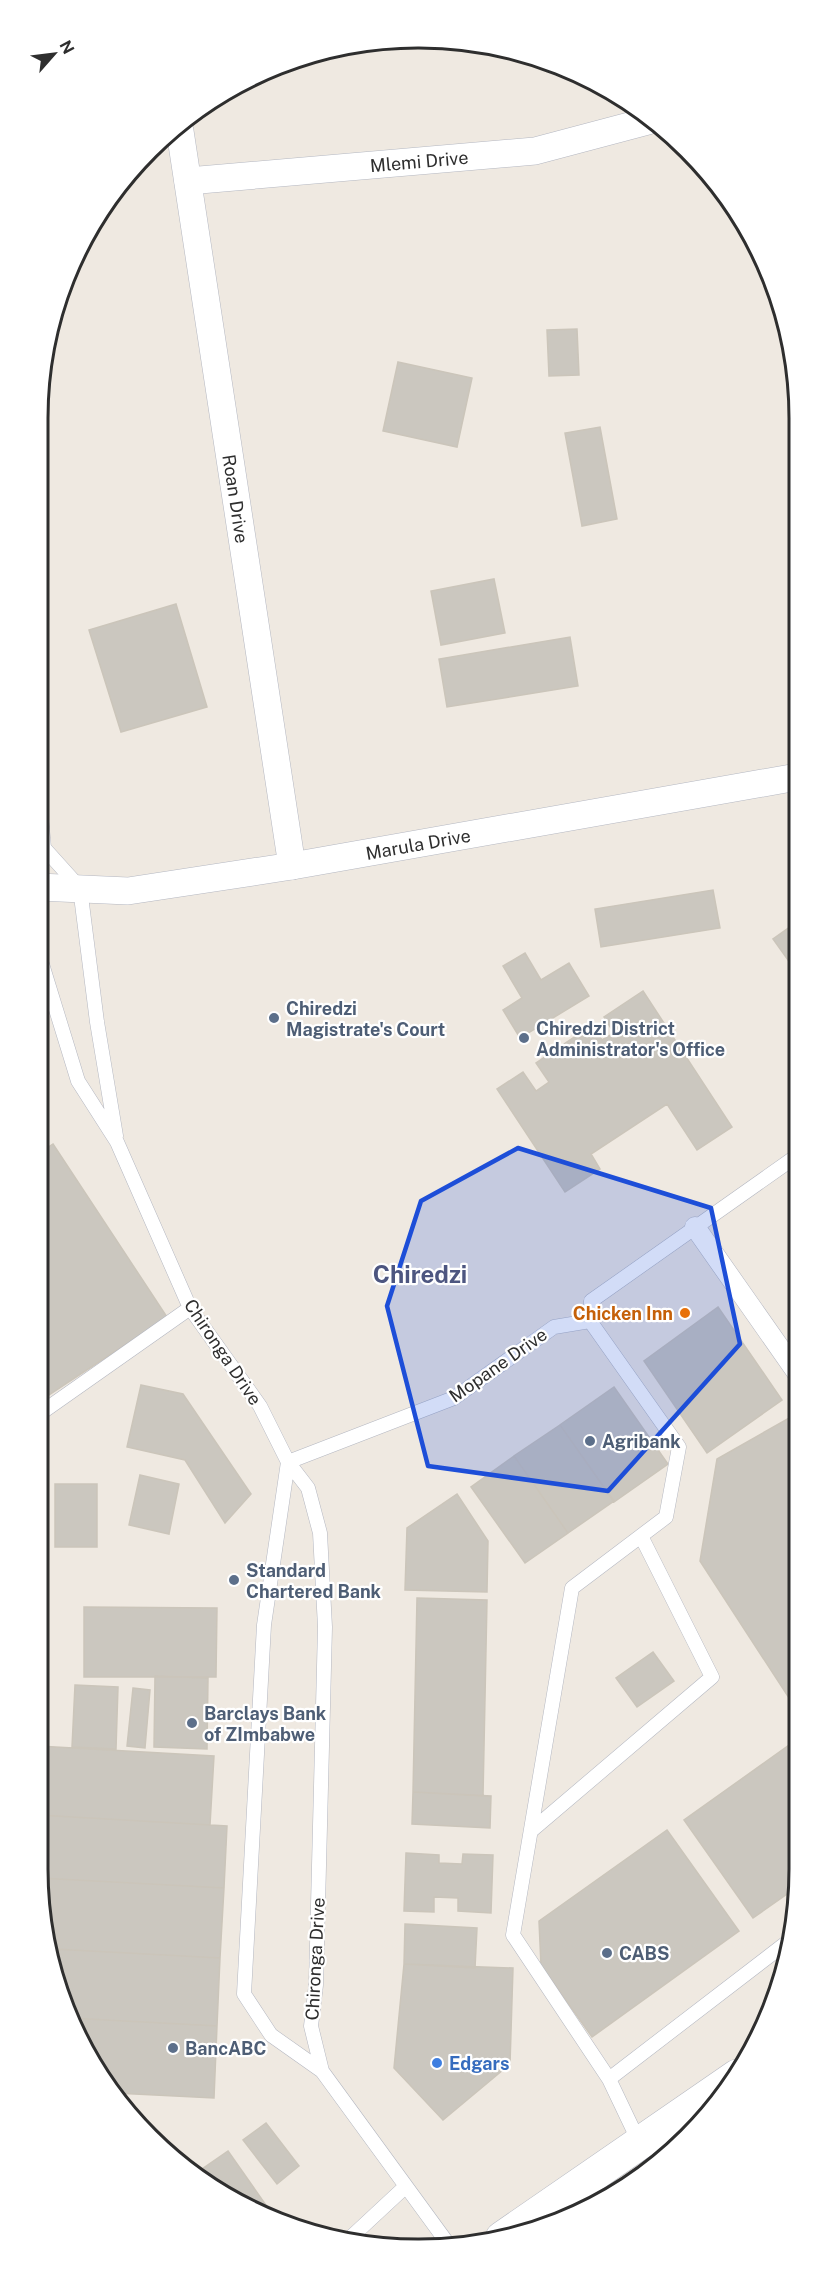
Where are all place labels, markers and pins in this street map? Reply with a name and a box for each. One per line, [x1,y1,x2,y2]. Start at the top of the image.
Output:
place label: Chiredzi Magistrate's Court [286,998,445,1040]
marker: Chiredzi Magistrate's Court [267,1011,281,1025]
place label: Chiredzi District Administrator's Office [536,1018,725,1060]
marker: Chiredzi District Administrator's Office [517,1031,531,1045]
place label: Chicken Inn [573,1303,673,1324]
marker: Chicken Inn [678,1306,692,1320]
place label: Agribank [602,1431,681,1452]
marker: Agribank [583,1434,597,1448]
place label: Standard Chartered Bank [246,1560,382,1602]
marker: Standard Chartered Bank [227,1573,241,1587]
place label: Barclays Bank of ZImbabwe [204,1703,327,1745]
marker: Barclays Bank of ZImbabwe [185,1716,199,1730]
place label: CABS [619,1943,670,1964]
marker: CABS [600,1946,614,1960]
place label: BancABC [185,2038,266,2059]
marker: BancABC [166,2041,180,2055]
place label: Edgars [449,2053,509,2074]
marker: Edgars [430,2056,444,2070]

